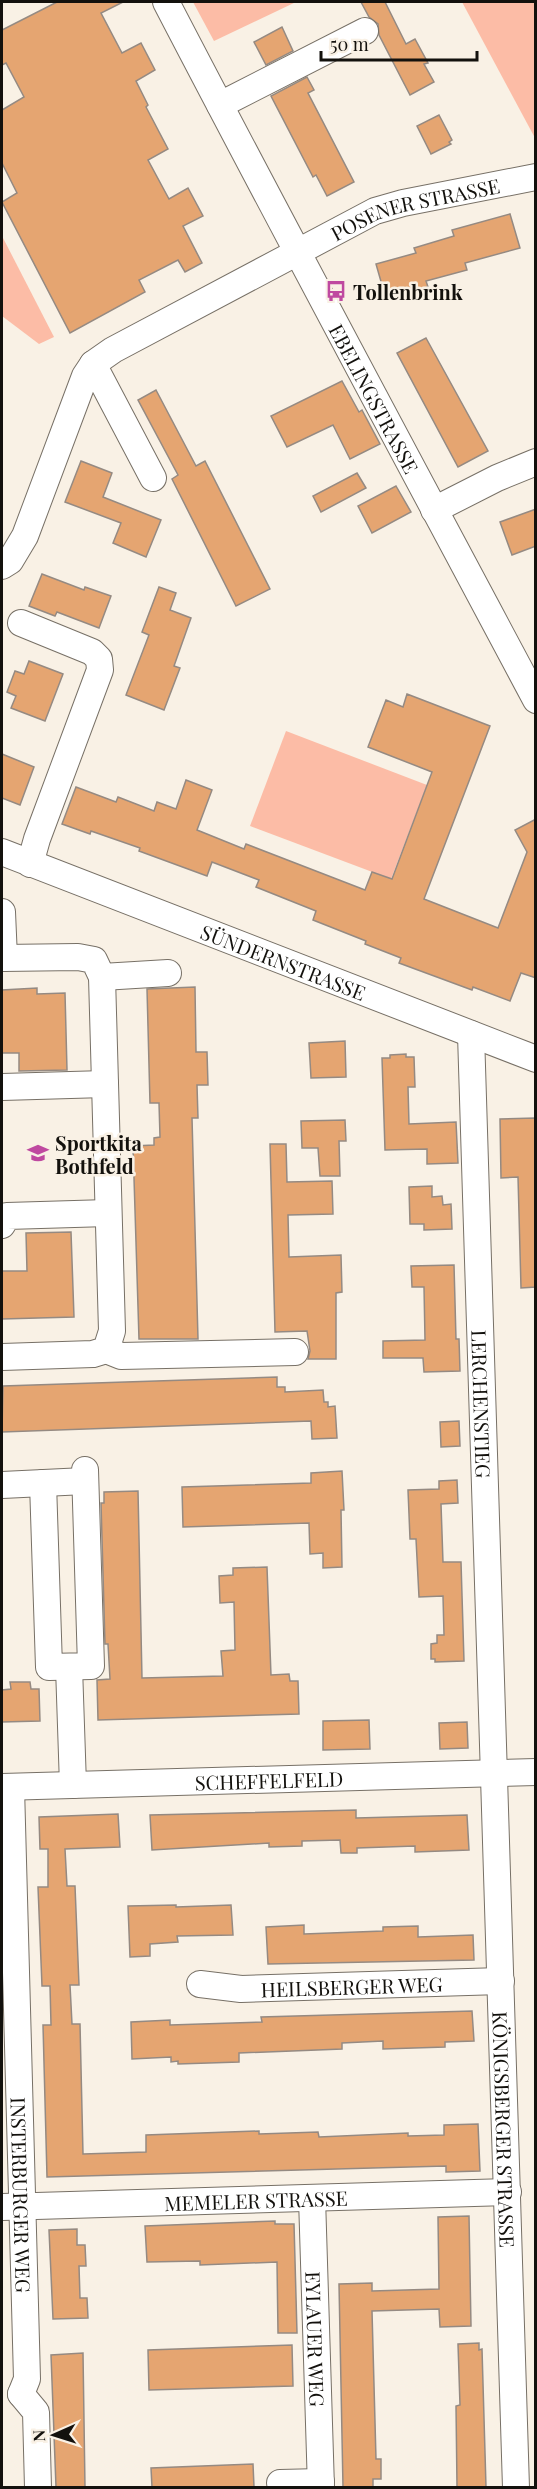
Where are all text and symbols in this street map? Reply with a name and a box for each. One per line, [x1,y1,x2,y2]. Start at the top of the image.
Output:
scale bar [321,24,477,62]
text: 50 m [330,32,369,56]
street label: POSENER STRASSE [325,171,502,246]
place label: Tollenbrink [353,278,463,305]
bus stop icon: Tollenbrink [324,279,348,303]
street label: EBELINGSTRASSE [324,319,426,478]
street label: SÜNDERNSTRASSE [197,917,370,1005]
place label: Sportkita Bothfeld [55,1129,142,1179]
school or university icon: Sportkita Bothfeld [26,1141,50,1165]
street label: LERCHENSTIEG [467,1329,498,1478]
street label: SCHEFFELFELD [194,1764,343,1795]
street label: HEILSBERGER WEG [260,1969,443,2002]
street label: KÖNIGSBERGER STRASSE [488,2011,522,2248]
street label: INSTERBURGER WEG [6,2097,38,2293]
street label: MEMELER STRASSE [164,2183,348,2216]
street label: EYLAUER WEG [301,2271,332,2407]
north arrow [24,2405,84,2465]
text: N [28,2429,49,2442]

